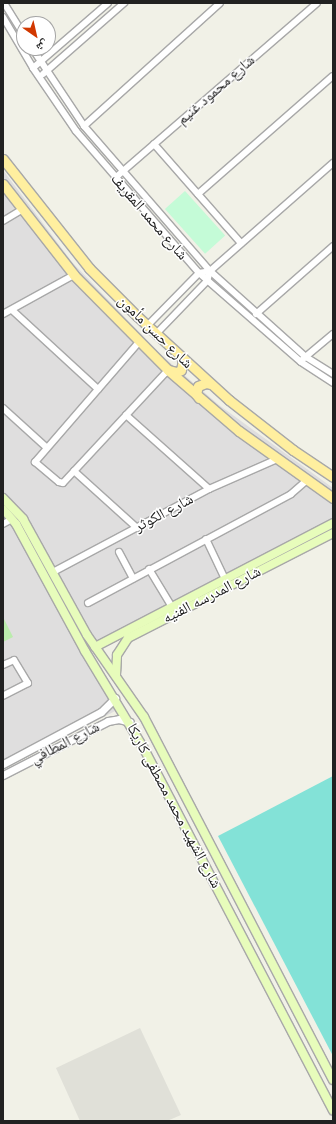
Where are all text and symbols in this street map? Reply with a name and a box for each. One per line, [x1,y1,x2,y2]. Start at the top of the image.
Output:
north arrow [16,16,56,56]
text: ش [34,37,51,54]
street label: شارع محمود غنيم [173,51,259,129]
street label: شارع محمد المقريف [107,170,191,264]
street label: شارع حسن مأمون [114,292,196,372]
street label: شارع الكوثر [131,490,197,536]
street label: شارع المدرسه الفنيه [160,563,264,627]
street label: شارع المطافي [28,718,102,768]
street label: شارع الشهيد محمد مصطفى كاريكا [123,721,225,891]

